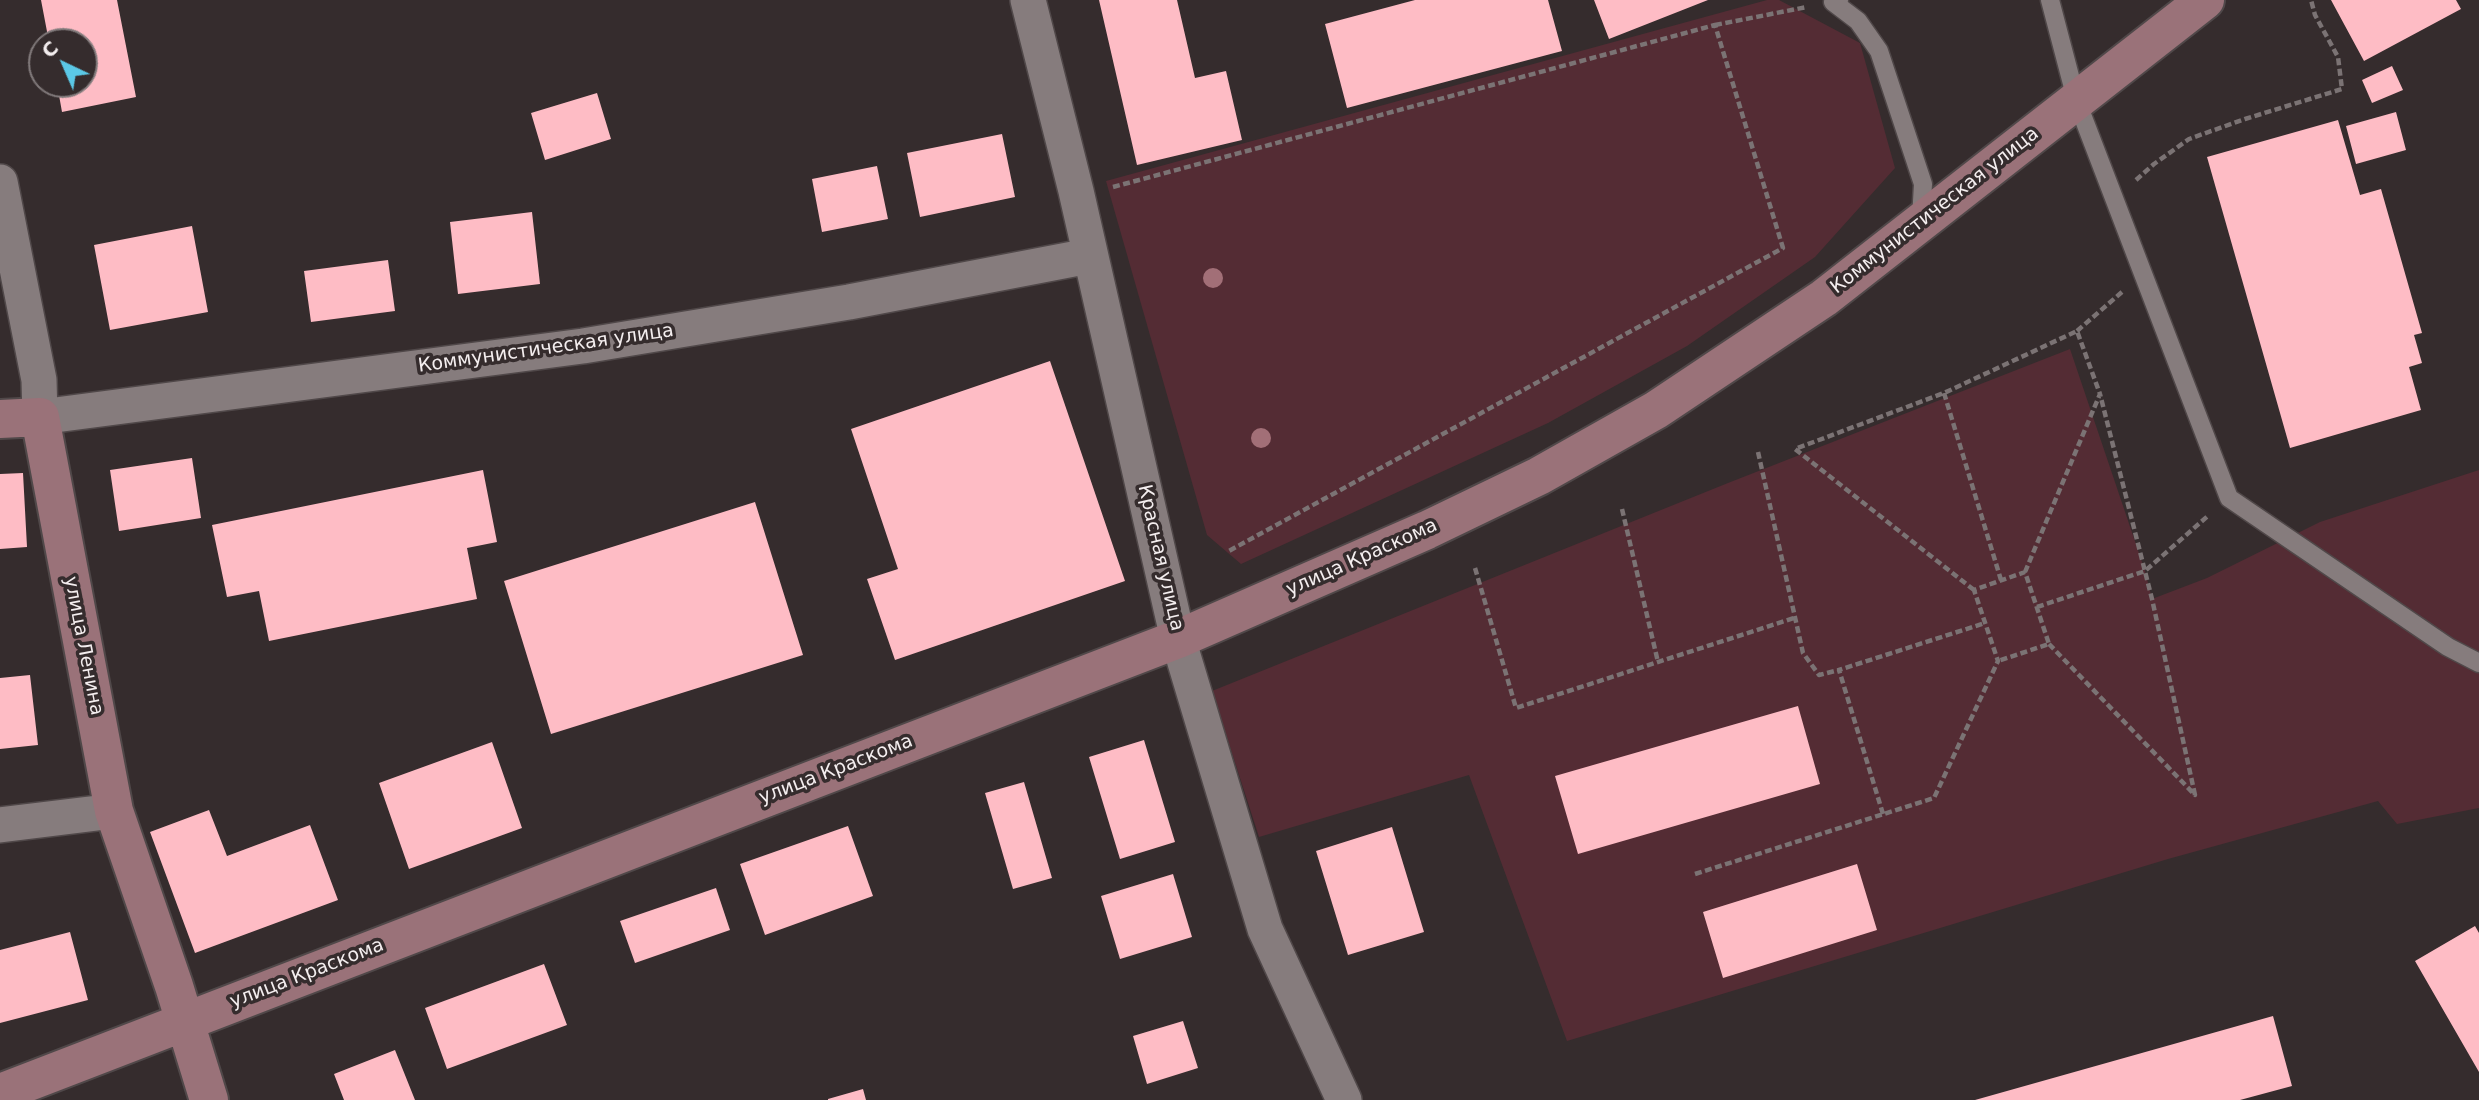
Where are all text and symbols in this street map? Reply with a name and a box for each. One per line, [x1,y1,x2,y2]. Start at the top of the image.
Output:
north arrow [28,28,98,98]
text: С [37,37,62,62]
street label: Коммунистическая улица [1826,123,2044,299]
street label: Коммунистическая улица [417,320,675,378]
street label: Красная улица [1132,483,1188,633]
street label: улица Краскома [1283,514,1441,602]
street label: улица Ленина [58,575,108,717]
street label: улица Краскома [756,730,916,810]
street label: улица Краскома [227,934,387,1014]

